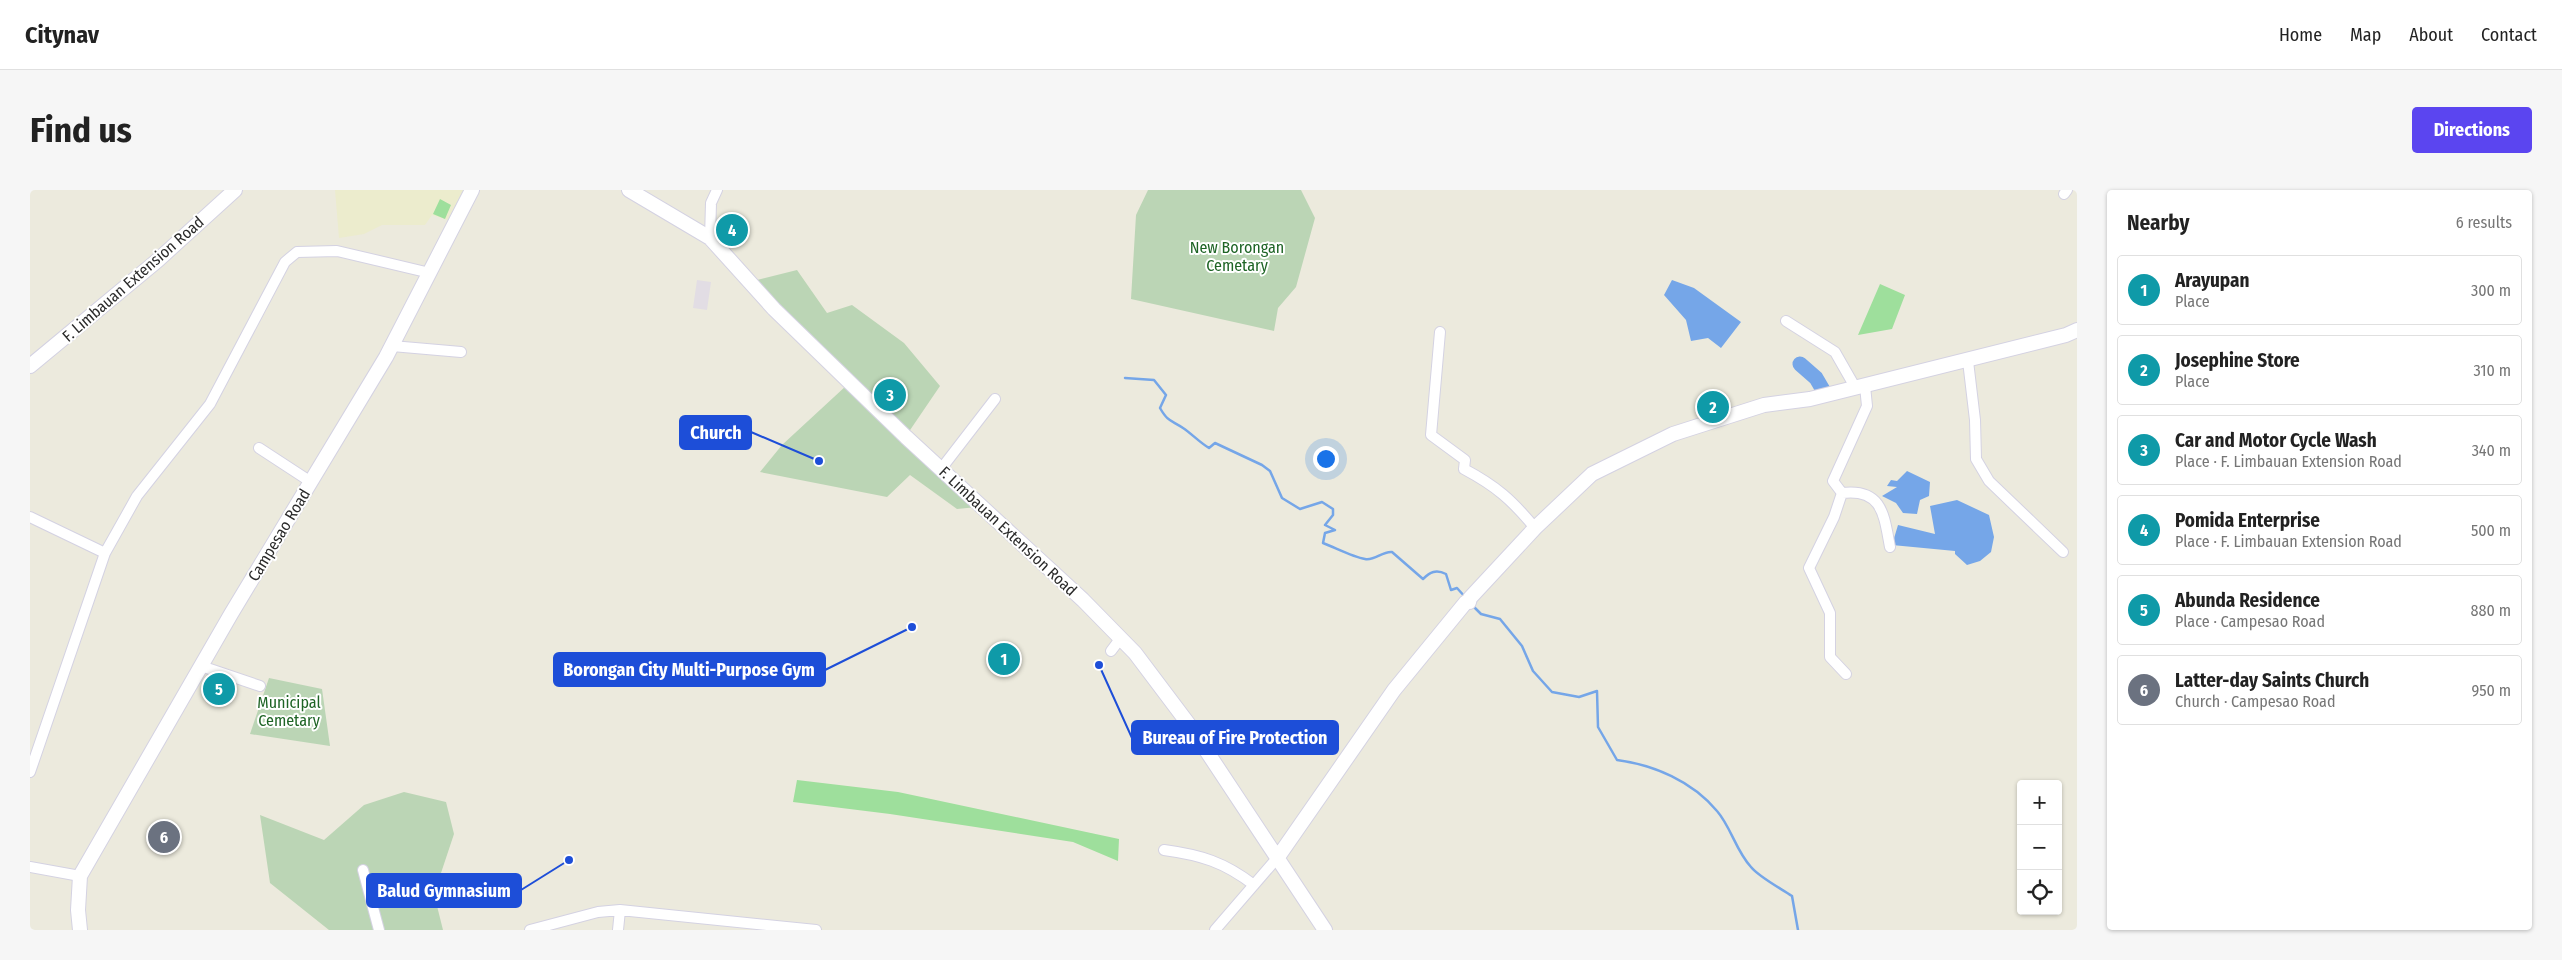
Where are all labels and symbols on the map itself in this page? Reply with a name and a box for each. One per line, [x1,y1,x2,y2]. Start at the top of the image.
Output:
pin: 4 [716,211,748,249]
street label: F. Limbauan Extension Road [58,212,208,346]
park label: New Borongan Cemetary [1190,238,1284,275]
pin: 3 [874,376,906,414]
pin: 2 [1697,388,1729,426]
callout: Church [680,416,751,449]
text: Church [690,422,742,444]
your location [1313,446,1339,472]
street label: F. Limbauan Extension Road [935,462,1081,600]
street label: Campesao Road [244,485,314,585]
pin: 1 [988,640,1020,678]
callout: Borongan City Multi-Purpose Gym [554,653,825,686]
text: Borongan City Multi-Purpose Gym [563,659,815,681]
pin: 5 [203,670,235,708]
park label: Municipal Cemetary [257,693,321,730]
callout: Bureau of Fire Protection [1132,721,1338,754]
text: Bureau of Fire Protection [1142,727,1328,749]
pin: 6 [148,818,180,856]
callout: Balud Gymnasium [367,874,521,907]
text: Balud Gymnasium [377,880,511,902]

